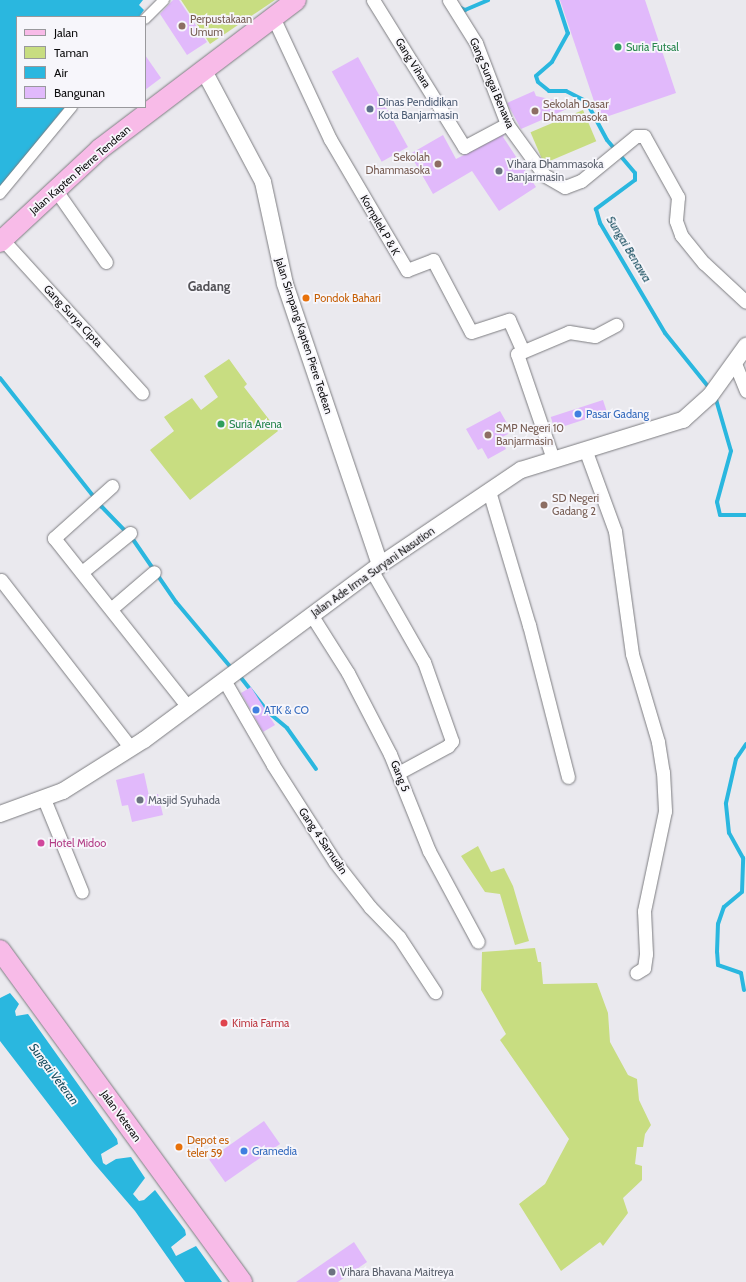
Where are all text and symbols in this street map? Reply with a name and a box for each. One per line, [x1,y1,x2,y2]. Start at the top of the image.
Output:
place label: Perpustakaan Umum [190,13,252,39]
legend [16,16,146,108]
marker: Perpustakaan Umum [177,21,187,31]
text: Jalan [54,25,78,40]
street label: Gang Vihara [393,36,433,90]
street label: Gang Sungai Benawa [467,36,517,130]
place label: Suria Futsal [626,40,679,54]
marker: Suria Futsal [613,42,623,52]
text: Taman [54,45,88,60]
text: Air [54,65,68,80]
text: Bangunan [54,85,105,100]
place label: Dinas Pendidikan Kota Banjarmasin [378,96,458,122]
place label: Sekolah Dasar Dhammasoka [543,98,609,124]
marker: Dinas Pendidikan Kota Banjarmasin [365,104,375,114]
marker: Sekolah Dasar Dhammasoka [530,106,540,116]
street label: Jalan Kapten Pierre Tendean [27,123,133,217]
place label: Sekolah Dhammasoka [366,151,430,177]
place label: Vihara Dhammasoka Banjarmasin [507,158,603,184]
marker: Sekolah Dhammasoka [433,159,443,169]
marker: Vihara Dhammasoka Banjarmasin [494,166,504,176]
street label: Komplek P & K [357,192,403,258]
water label: Sungai Benawa [604,213,654,285]
street label: Jalan Simpang Kapten Piere Tedean [273,256,335,416]
district label: Gadang [188,278,230,294]
street label: Gang Surya Cipta [41,282,105,350]
place label: Pondok Bahari [314,291,381,305]
marker: Pondok Bahari [301,293,311,303]
place label: Pasar Gadang [586,407,649,421]
marker: Pasar Gadang [573,409,583,419]
place label: Suria Arena [229,417,282,431]
marker: Suria Arena [216,419,226,429]
place label: SMP Negeri 10 Banjarmasin [496,422,564,448]
marker: SMP Negeri 10 Banjarmasin [483,430,493,440]
place label: SD Negeri Gadang 2 [552,492,599,518]
marker: SD Negeri Gadang 2 [539,500,549,510]
street label: Jalan Ade Irma Suryani Nasution [309,524,437,620]
place label: ATK & CO [264,703,309,717]
marker: ATK & CO [251,705,261,715]
street label: Gang 5 [388,758,412,794]
place label: Masjid Syuhada [148,793,220,807]
marker: Masjid Syuhada [135,795,145,805]
street label: Gang 4 Samudin [296,805,350,877]
place label: Hotel Midoo [49,836,106,850]
marker: Hotel Midoo [36,838,46,848]
place label: Kimia Farma [232,1016,289,1030]
marker: Kimia Farma [219,1018,229,1028]
water label: Sungai Veteran [26,1041,82,1107]
street label: Jalan Veteran [98,1088,144,1144]
place label: Depot es teler 59 [187,1134,229,1160]
marker: Depot es teler 59 [174,1142,184,1152]
place label: Gramedia [252,1144,297,1158]
marker: Gramedia [239,1146,249,1156]
place label: Vihara Bhavana Maitreya [340,1265,454,1279]
marker: Vihara Bhavana Maitreya [327,1267,337,1277]

